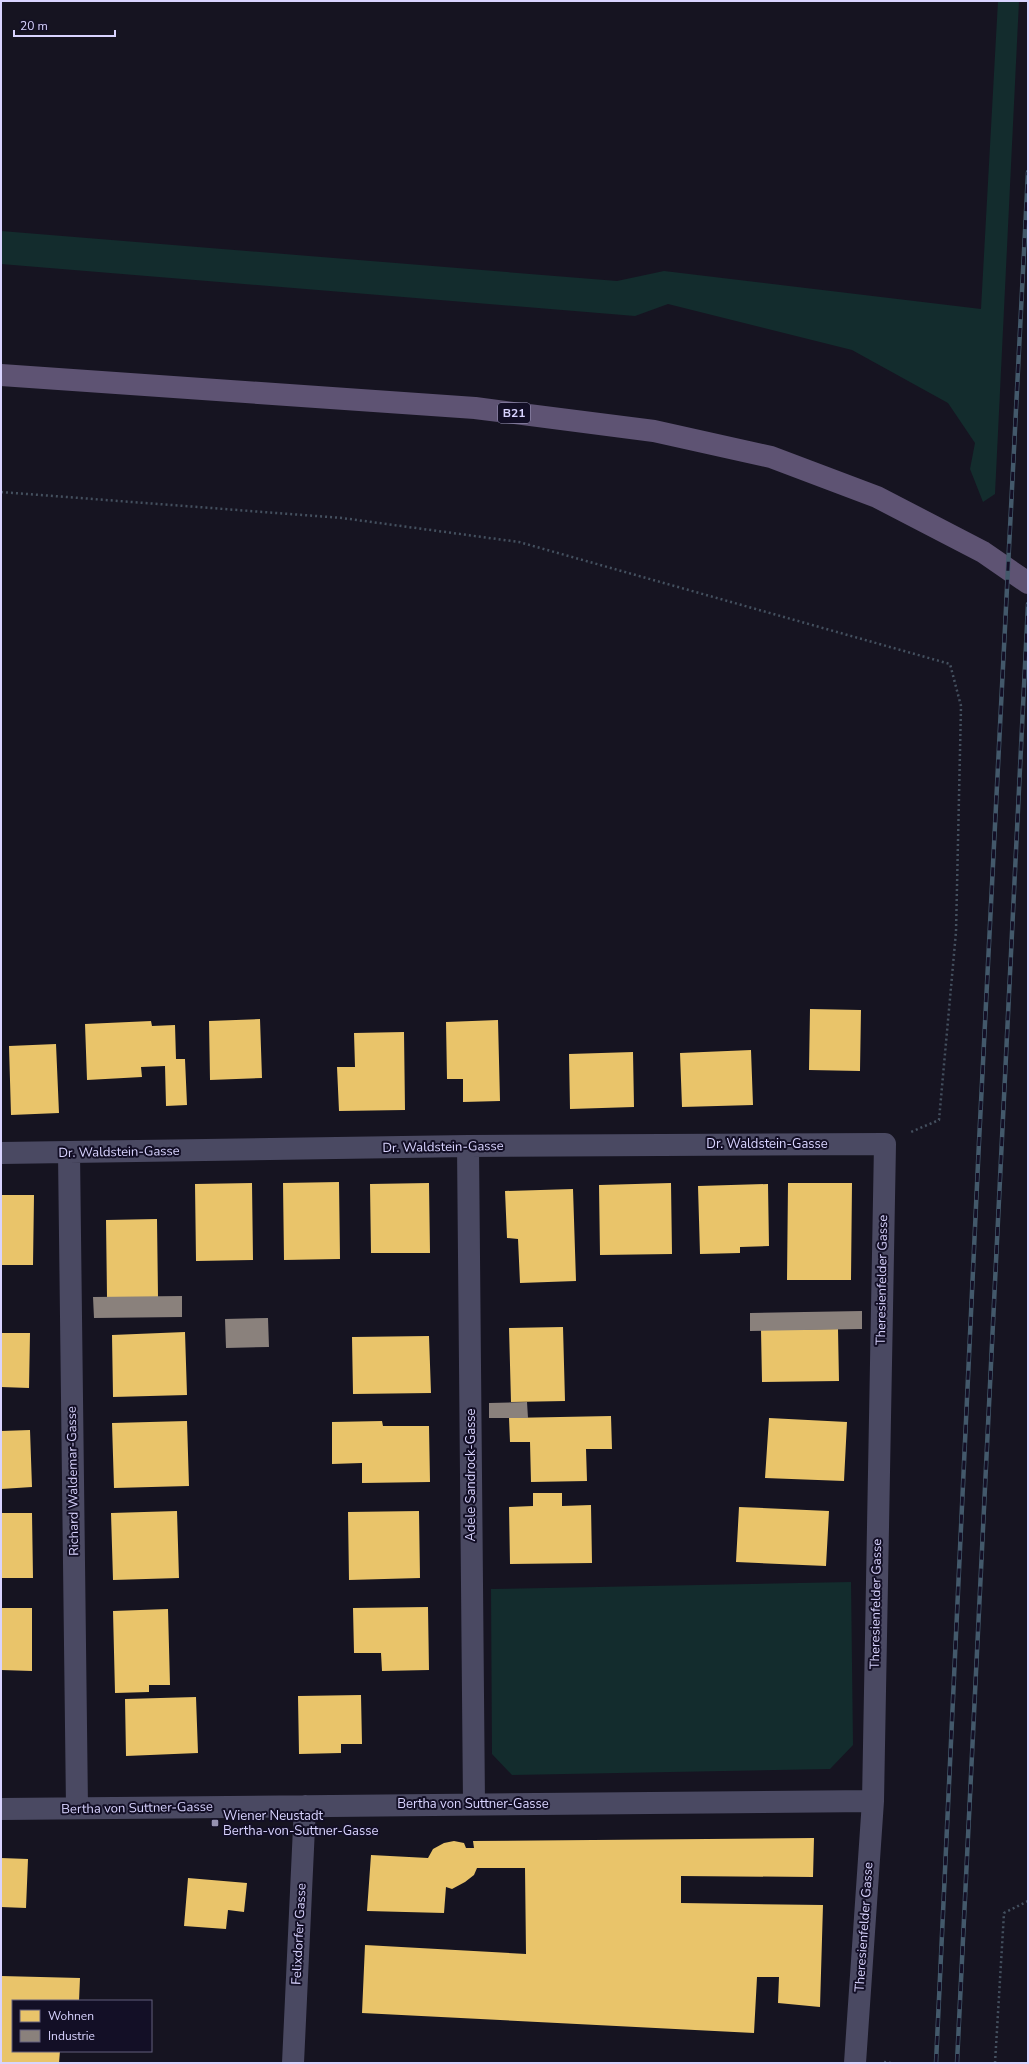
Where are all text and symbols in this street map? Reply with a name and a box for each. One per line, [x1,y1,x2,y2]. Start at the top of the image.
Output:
scale bar [14,12,115,38]
text: 20 m [20,18,48,34]
road number: B21 [498,403,530,423]
street label: Dr. Waldstein-Gasse [706,1135,828,1153]
street label: Dr. Waldstein-Gasse [382,1137,504,1157]
street label: Dr. Waldstein-Gasse [58,1142,180,1162]
street label: Theresienfelder Gasse [872,1215,892,1345]
street label: Richard Waldemar-Gasse [63,1406,83,1556]
street label: Adele Sandrock-Gasse [462,1408,480,1542]
street label: Theresienfelder Gasse [866,1539,886,1669]
street label: Bertha von Suttner-Gasse [397,1795,549,1813]
street label: Bertha von Suttner-Gasse [61,1798,213,1818]
place label: Wiener Neustadt Bertha-von-Suttner-Gasse [223,1807,378,1840]
marker: Wiener Neustadt Bertha-von-Suttner-Gasse [210,1818,220,1828]
street label: Theresienfelder Gasse [850,1861,878,1993]
street label: Felixdorfer Gasse [287,1883,311,1985]
legend [12,2000,152,2052]
text: Wohnen [48,2008,94,2024]
text: Industrie [48,2028,95,2044]

